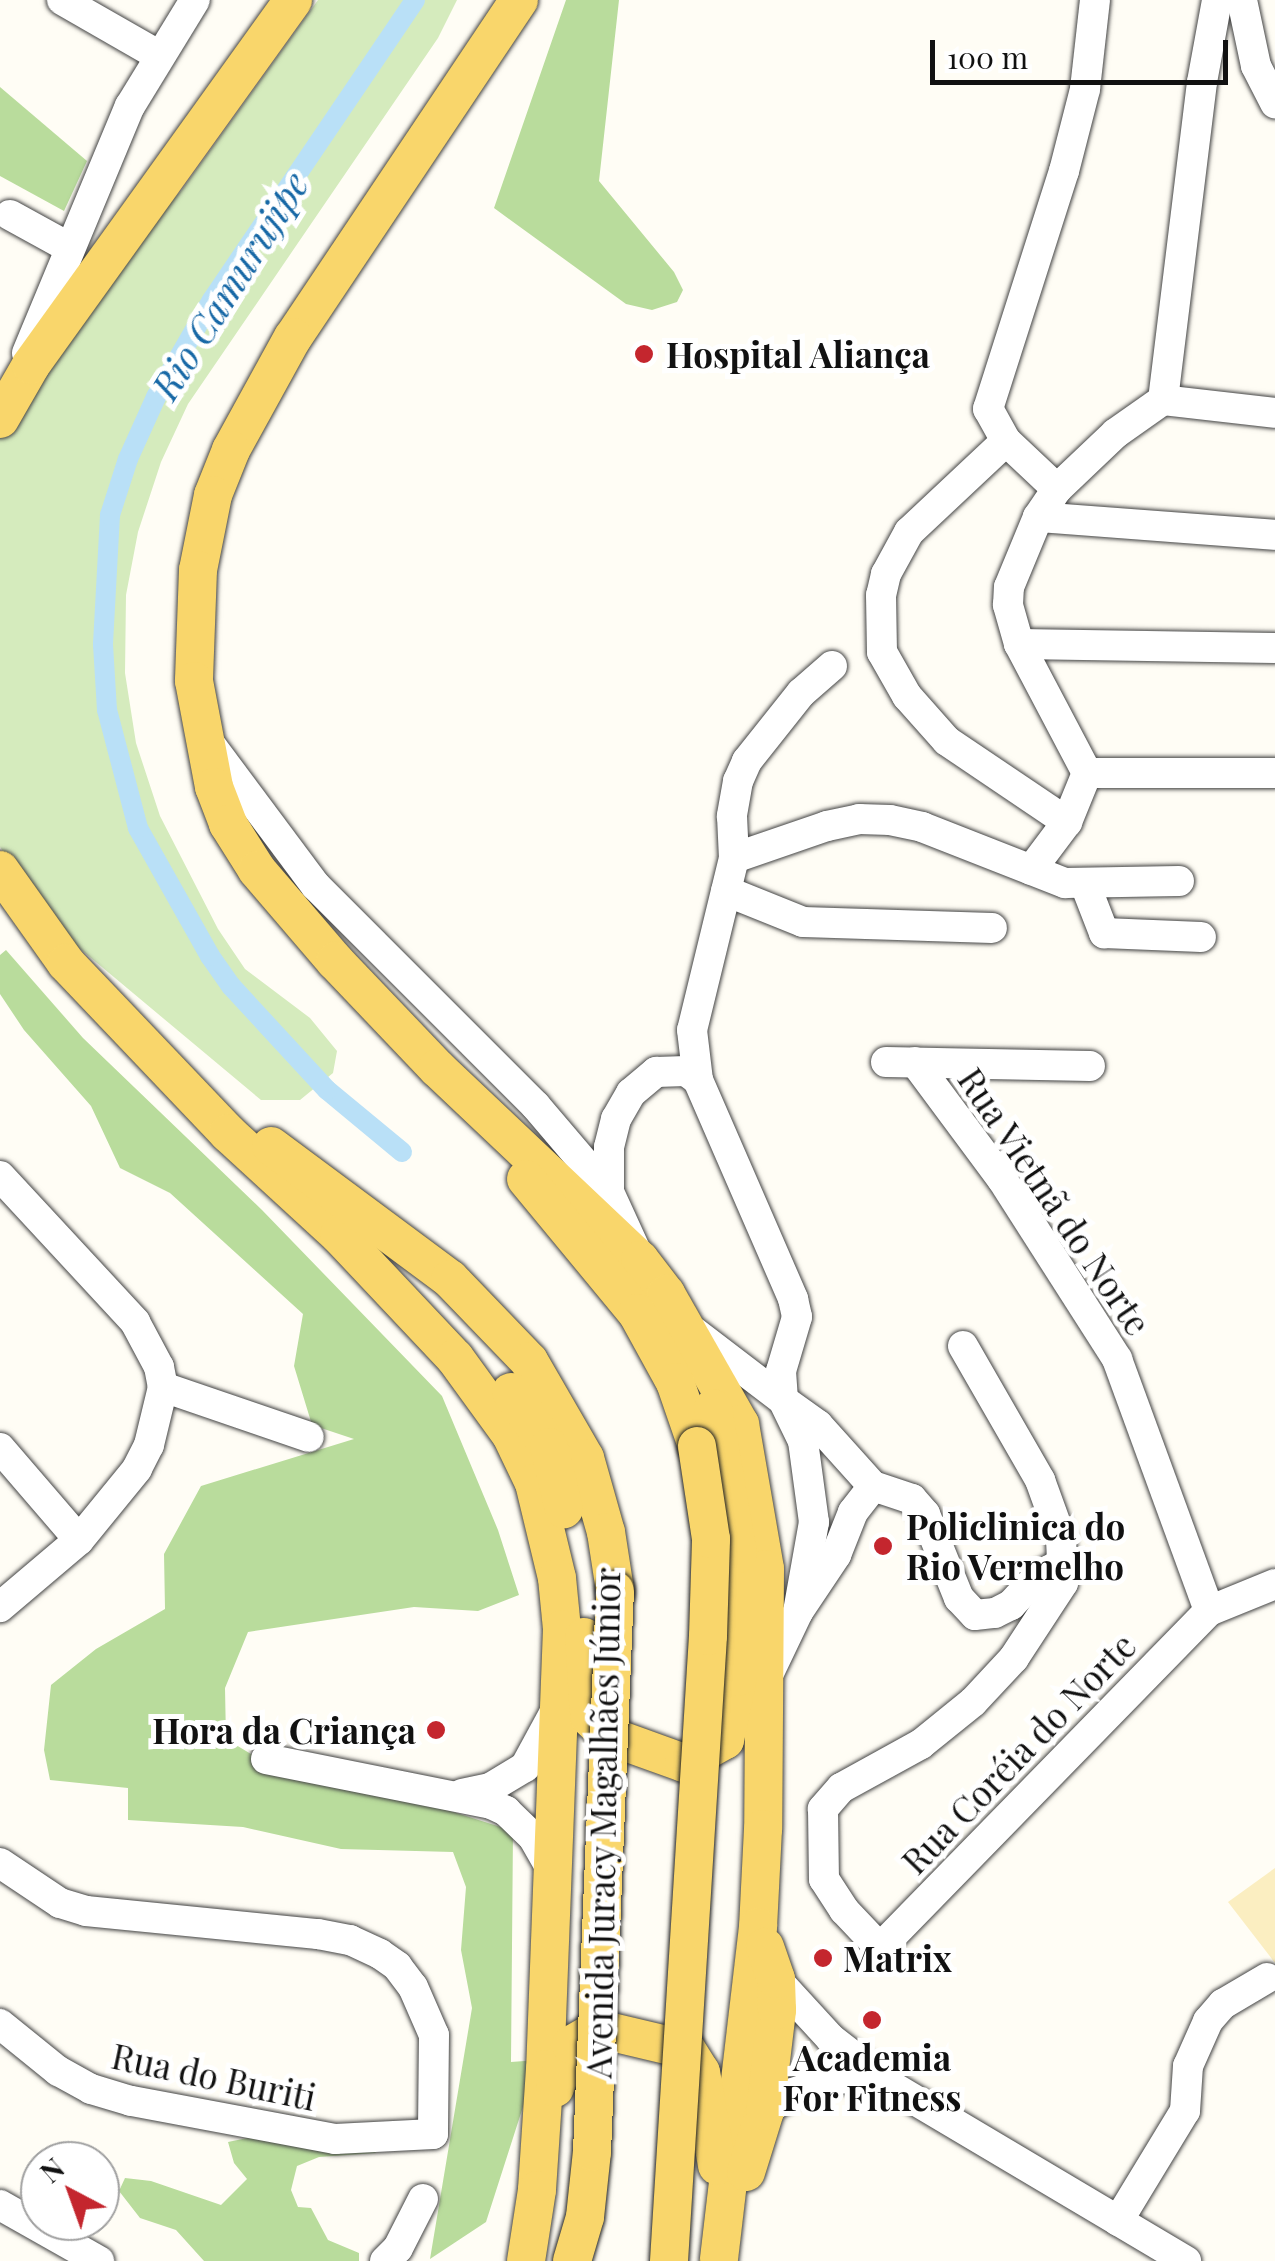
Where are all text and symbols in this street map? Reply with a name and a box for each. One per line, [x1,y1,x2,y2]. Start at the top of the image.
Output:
scale bar [935,20,1232,82]
text: 100 m [947,37,1028,77]
water label: Rio Camurujipe [141,163,317,407]
place label: Hospital Aliança [666,333,931,375]
marker: Hospital Aliança [631,341,657,367]
street label: Rua Vietnã do Norte [950,1059,1160,1343]
place label: Policlinica do Rio Vermelho [906,1505,1125,1587]
marker: Policlinica do Rio Vermelho [870,1533,896,1559]
street label: Avenida Juracy Magalhães Júnior [577,1566,627,2080]
street label: Rua Coréia do Norte [892,1624,1144,1882]
place label: Hora da Criança [152,1709,416,1751]
marker: Hora da Criança [425,1719,447,1741]
place label: Matrix [843,1937,952,1979]
marker: Matrix [812,1947,834,1969]
marker: Academia For Fitness [861,2009,883,2031]
street label: Rua do Buriti [108,2034,320,2118]
place label: Academia For Fitness [782,2036,962,2118]
north arrow [20,2141,120,2241]
text: N [32,2149,71,2190]

